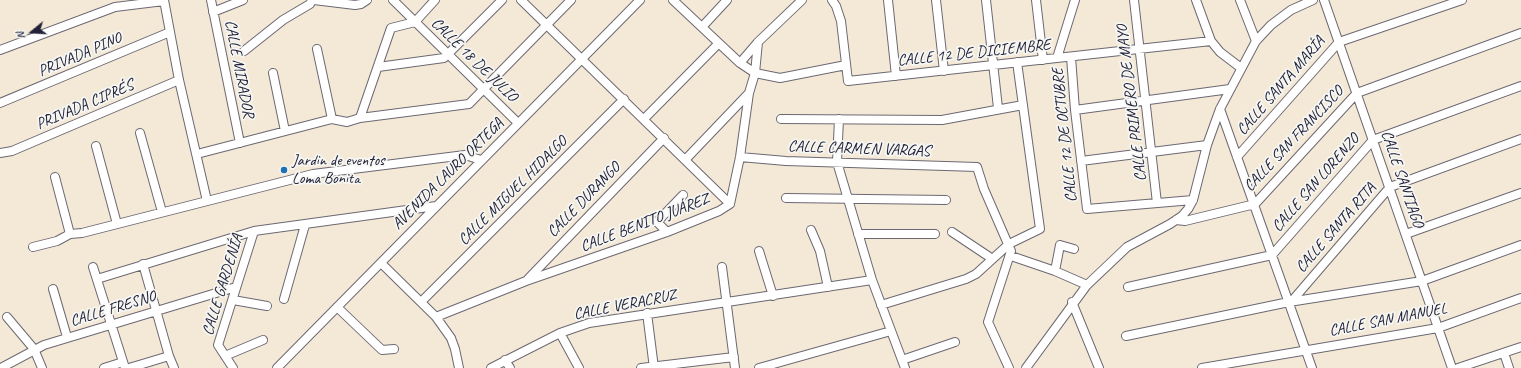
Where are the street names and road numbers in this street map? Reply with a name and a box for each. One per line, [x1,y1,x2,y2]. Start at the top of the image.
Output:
street label: CALLE 18 DE JULIO [427,14,521,106]
street label: CALLE MIRADOR [220,18,258,120]
street label: CALLE PRIMERO DE MAYO [1113,24,1151,182]
street label: PRIVADA PINO [35,29,125,81]
street label: CALLE SANTA MARÍA [1233,33,1329,139]
street label: CALLE 12 DE DICIEMBRE [896,35,1052,71]
street label: CALLE 12 DE OCTUBRE [1048,67,1082,203]
street label: PRIVADA CIPRÉS [33,76,137,134]
street label: CALLE SAN FRANCISCO [1240,82,1348,196]
street label: AVENIDA LAURO ORTEGA [388,114,508,234]
street label: CALLE SANTIAGO [1376,128,1428,230]
street label: CALLE SAN LORENZO [1268,130,1364,236]
street label: CALLE MIGUEL HIDALGO [454,132,572,250]
street label: CALLE CARMEN VARGAS [788,137,930,161]
street label: CALLE DURANGO [543,158,625,242]
street label: CALLE SANTA RITA [1292,179,1380,277]
street label: CALLE BENITO JUÁREZ [578,190,712,256]
street label: CALLE GARDENÍA [199,232,247,338]
street label: CALLE VERACRUZ [572,286,678,324]
street label: CALLE FRESNO [68,287,158,331]
street label: CALLE SAN MANUEL [1328,299,1448,341]

